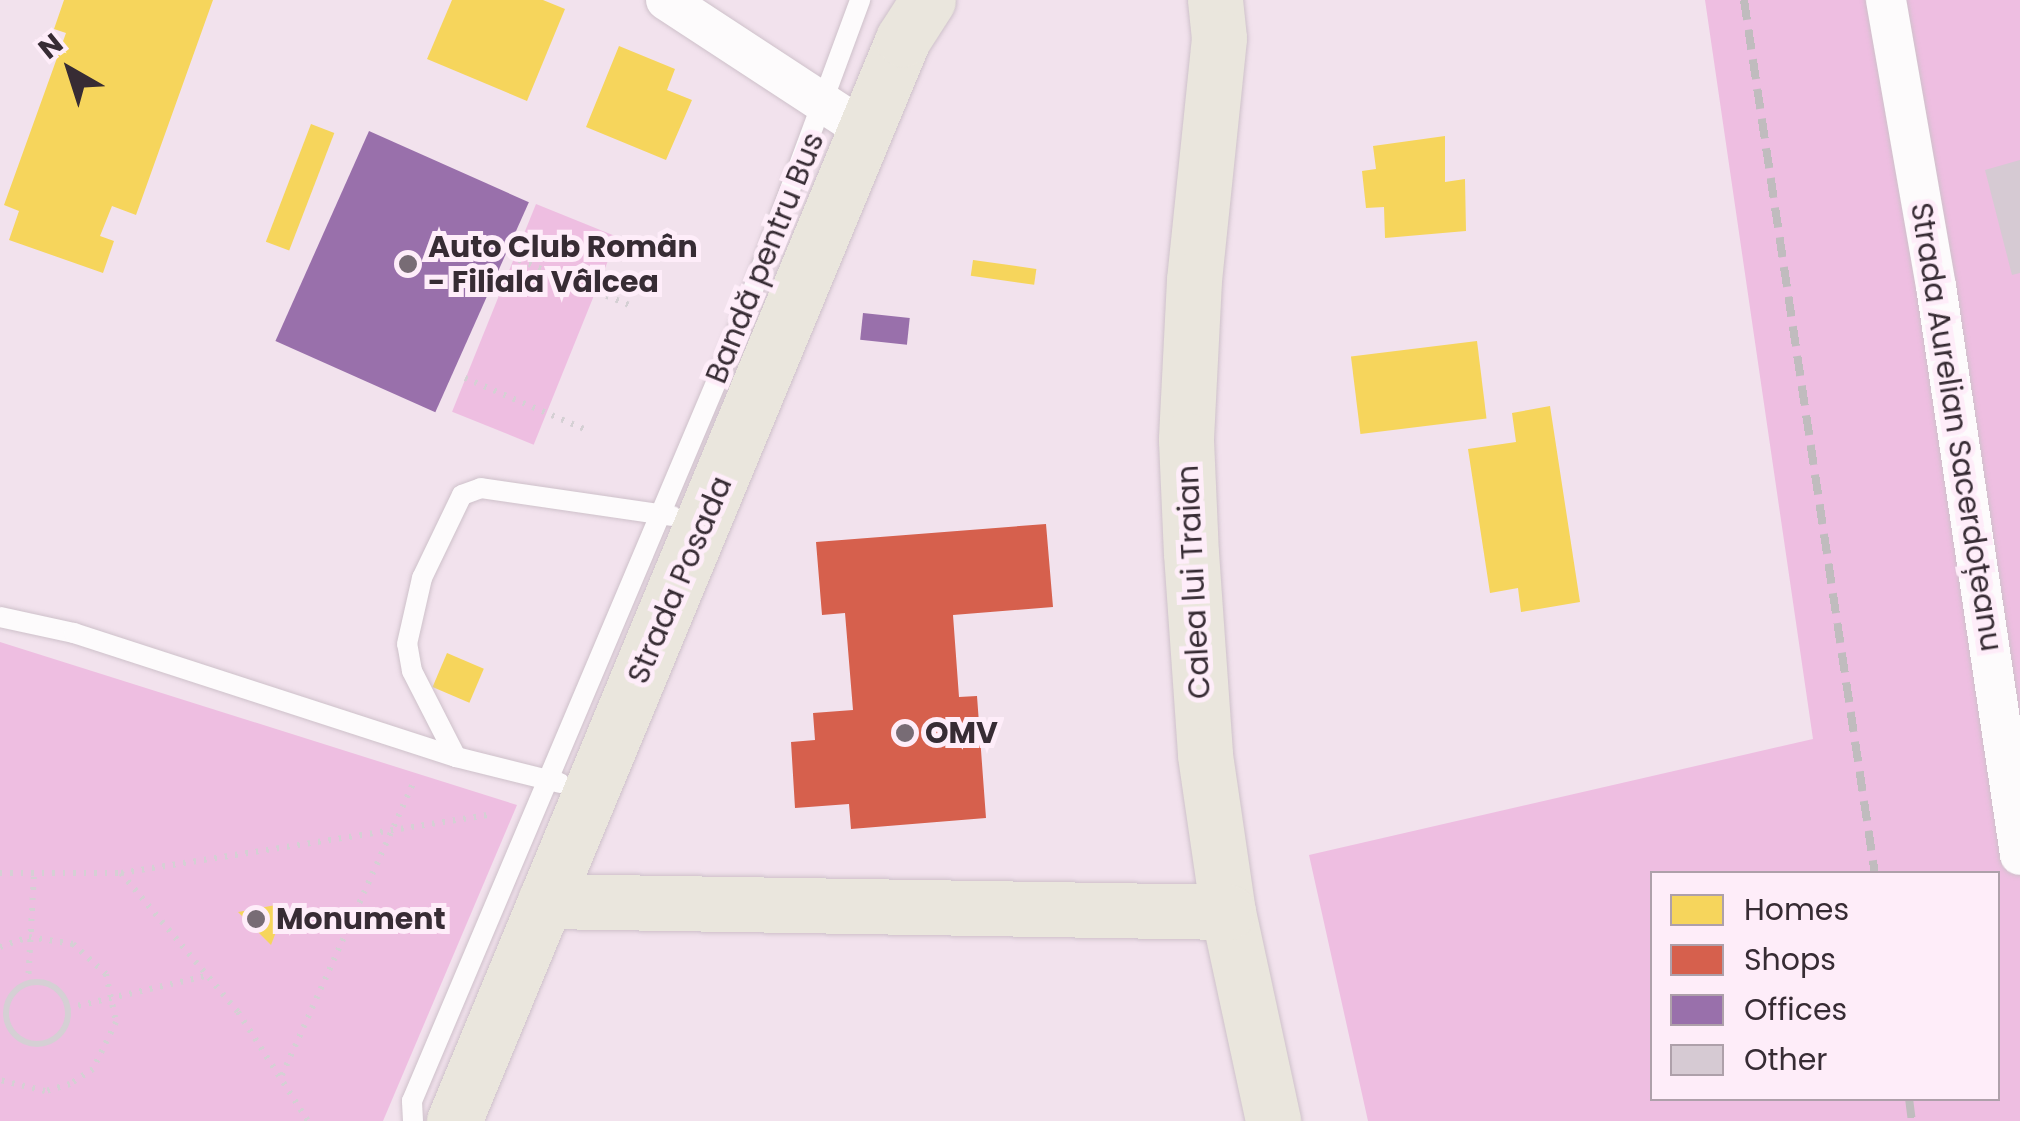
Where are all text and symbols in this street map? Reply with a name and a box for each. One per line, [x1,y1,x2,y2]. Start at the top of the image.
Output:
north arrow [20,20,120,120]
text: N [30,25,71,68]
street label: Bandă pentru Bus [698,127,832,389]
street label: Strada Aurelian Sacerdoțeanu [1903,200,2009,654]
place label: Auto Club Român - Filiala Vâlcea [428,229,698,300]
marker: Auto Club Român - Filiala Vâlcea [397,253,419,275]
street label: Calea lui Traian [1170,464,1218,700]
street label: Strada Posada [620,471,740,689]
place label: OMV [925,715,998,751]
marker: OMV [894,722,916,744]
legend [1650,871,2000,1101]
text: Homes [1744,888,1849,931]
place label: Monument [276,901,446,937]
marker: Monument [245,908,267,930]
text: Shops [1744,938,1836,981]
text: Offices [1744,988,1847,1031]
text: Other [1744,1038,1828,1081]

